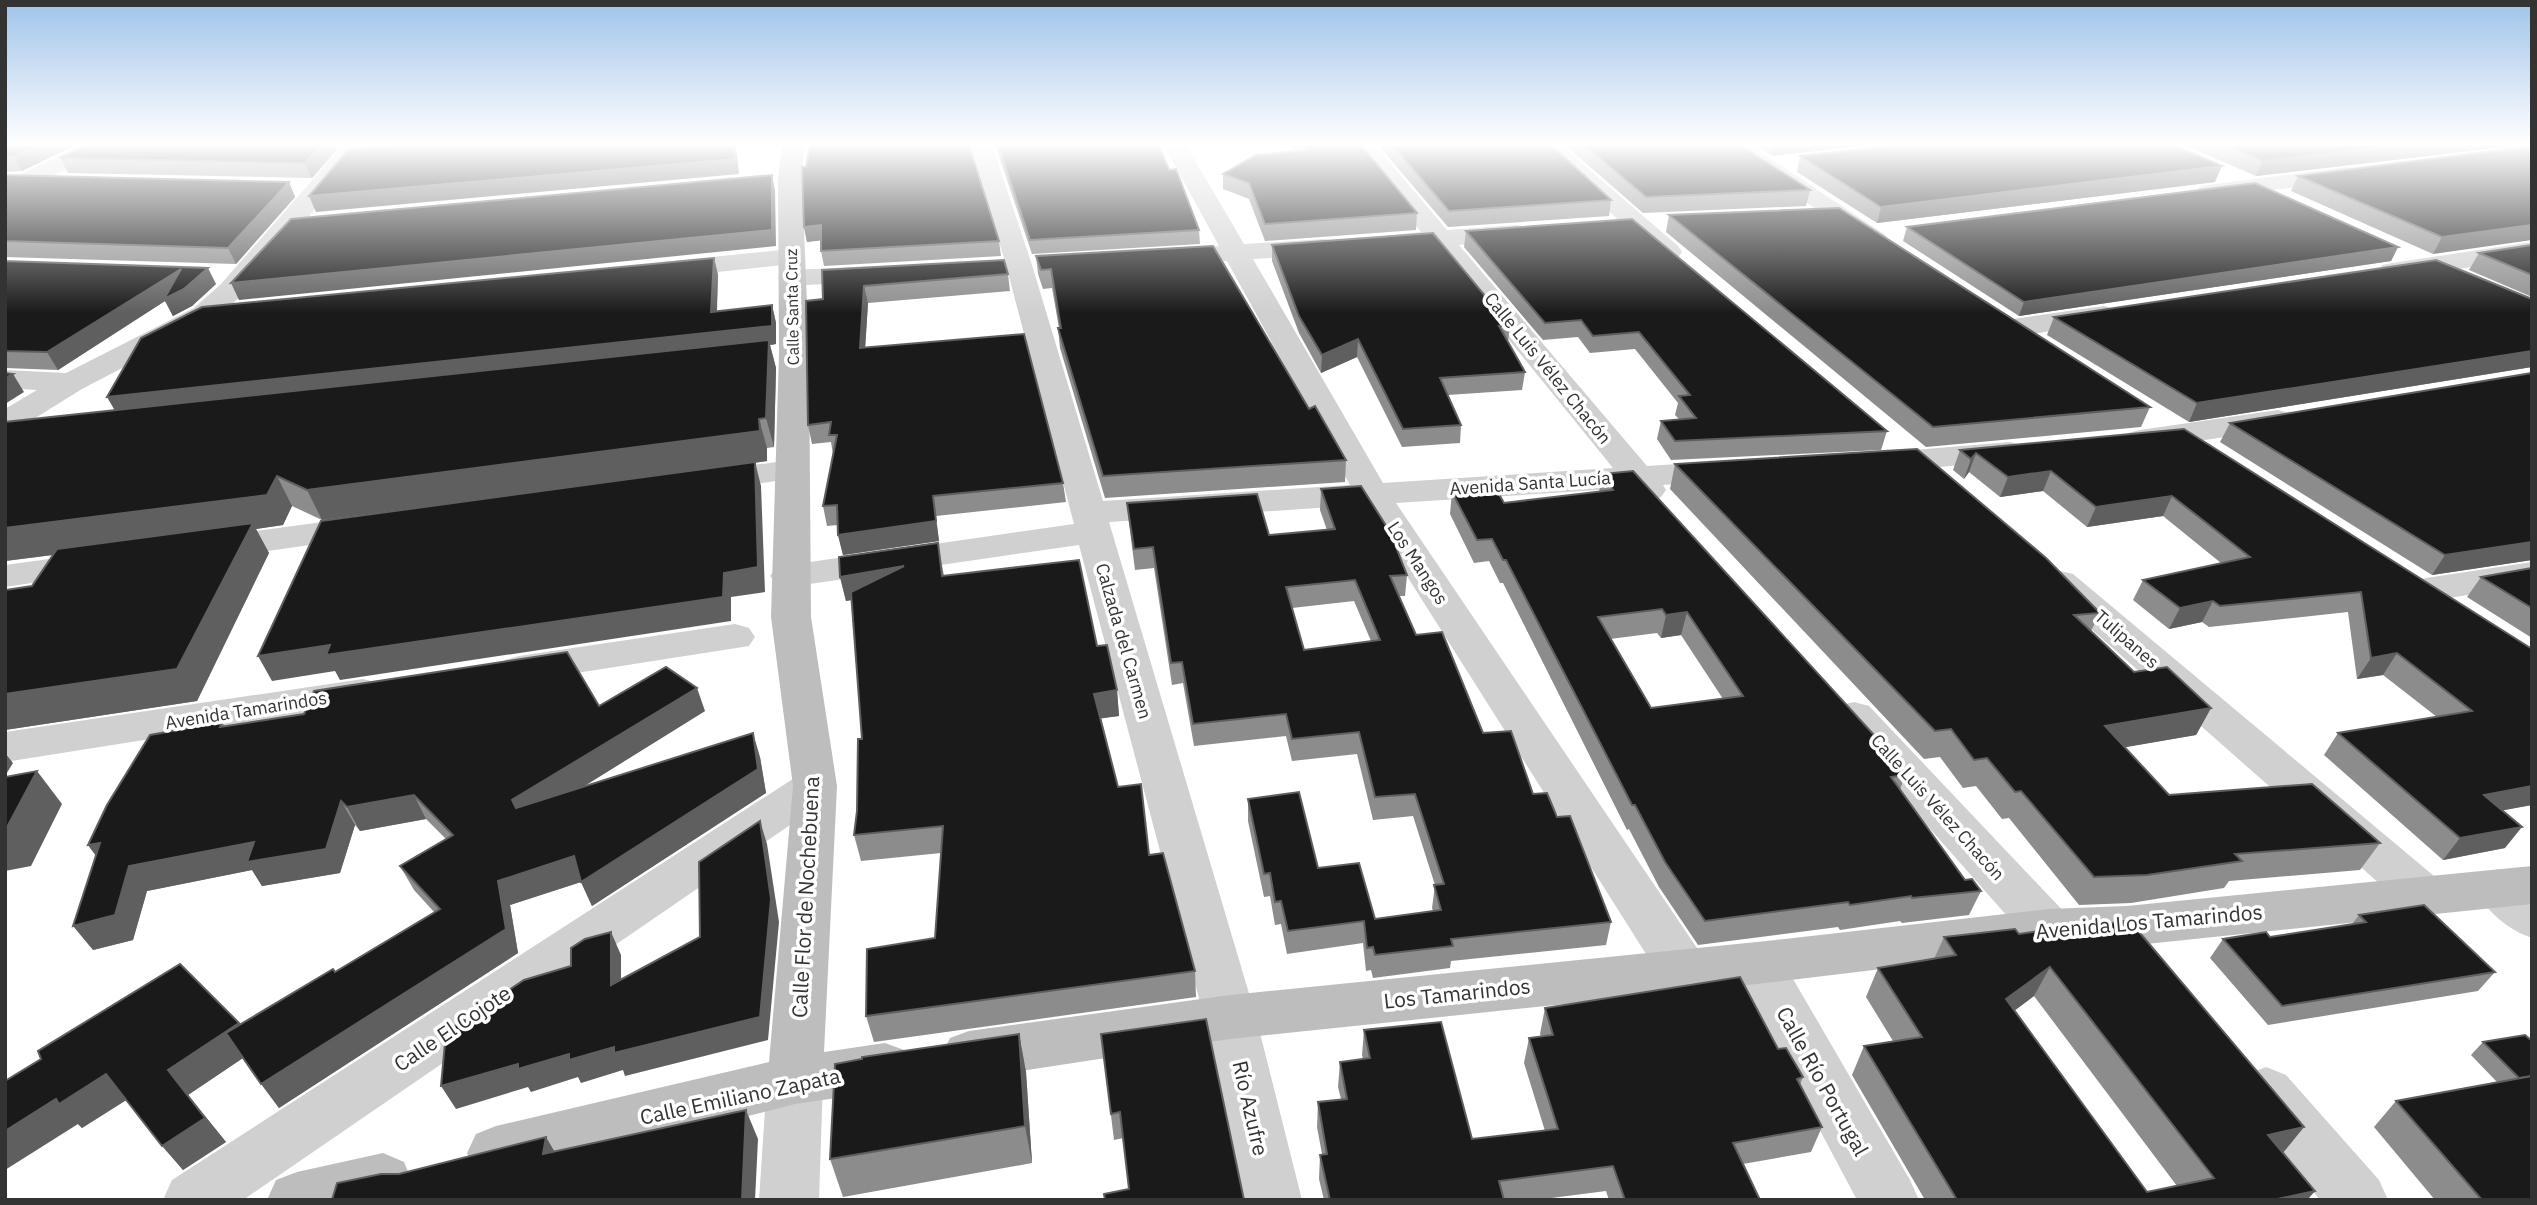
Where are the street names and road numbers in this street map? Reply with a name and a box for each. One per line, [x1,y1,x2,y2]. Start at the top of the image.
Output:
street label: Calle Santa Cruz [781,248,803,366]
street label: Calle Luis Vélez Chacón [1480,287,1616,449]
street label: Avenida Santa Lucía [1449,466,1612,500]
street label: Los Mangos [1383,517,1453,609]
street label: Calzada del Carmen [1091,561,1157,721]
street label: Tulipanes [2090,605,2164,673]
street label: Avenida Tamarindos [164,686,328,734]
street label: Calle Luis Vélez Chacón [1866,729,2010,885]
street label: Calle Flor de Nochebuena [785,775,825,1019]
street label: Avenida Los Tamarindos [2034,897,2264,945]
street label: Los Tamarindos [1382,971,1532,1015]
street label: Calle El Cojote [388,978,516,1078]
street label: Calle Río Portugal [1770,1001,1876,1161]
street label: Río Azufre [1226,1058,1276,1158]
street label: Calle Emiliano Zapata [637,1061,843,1131]

